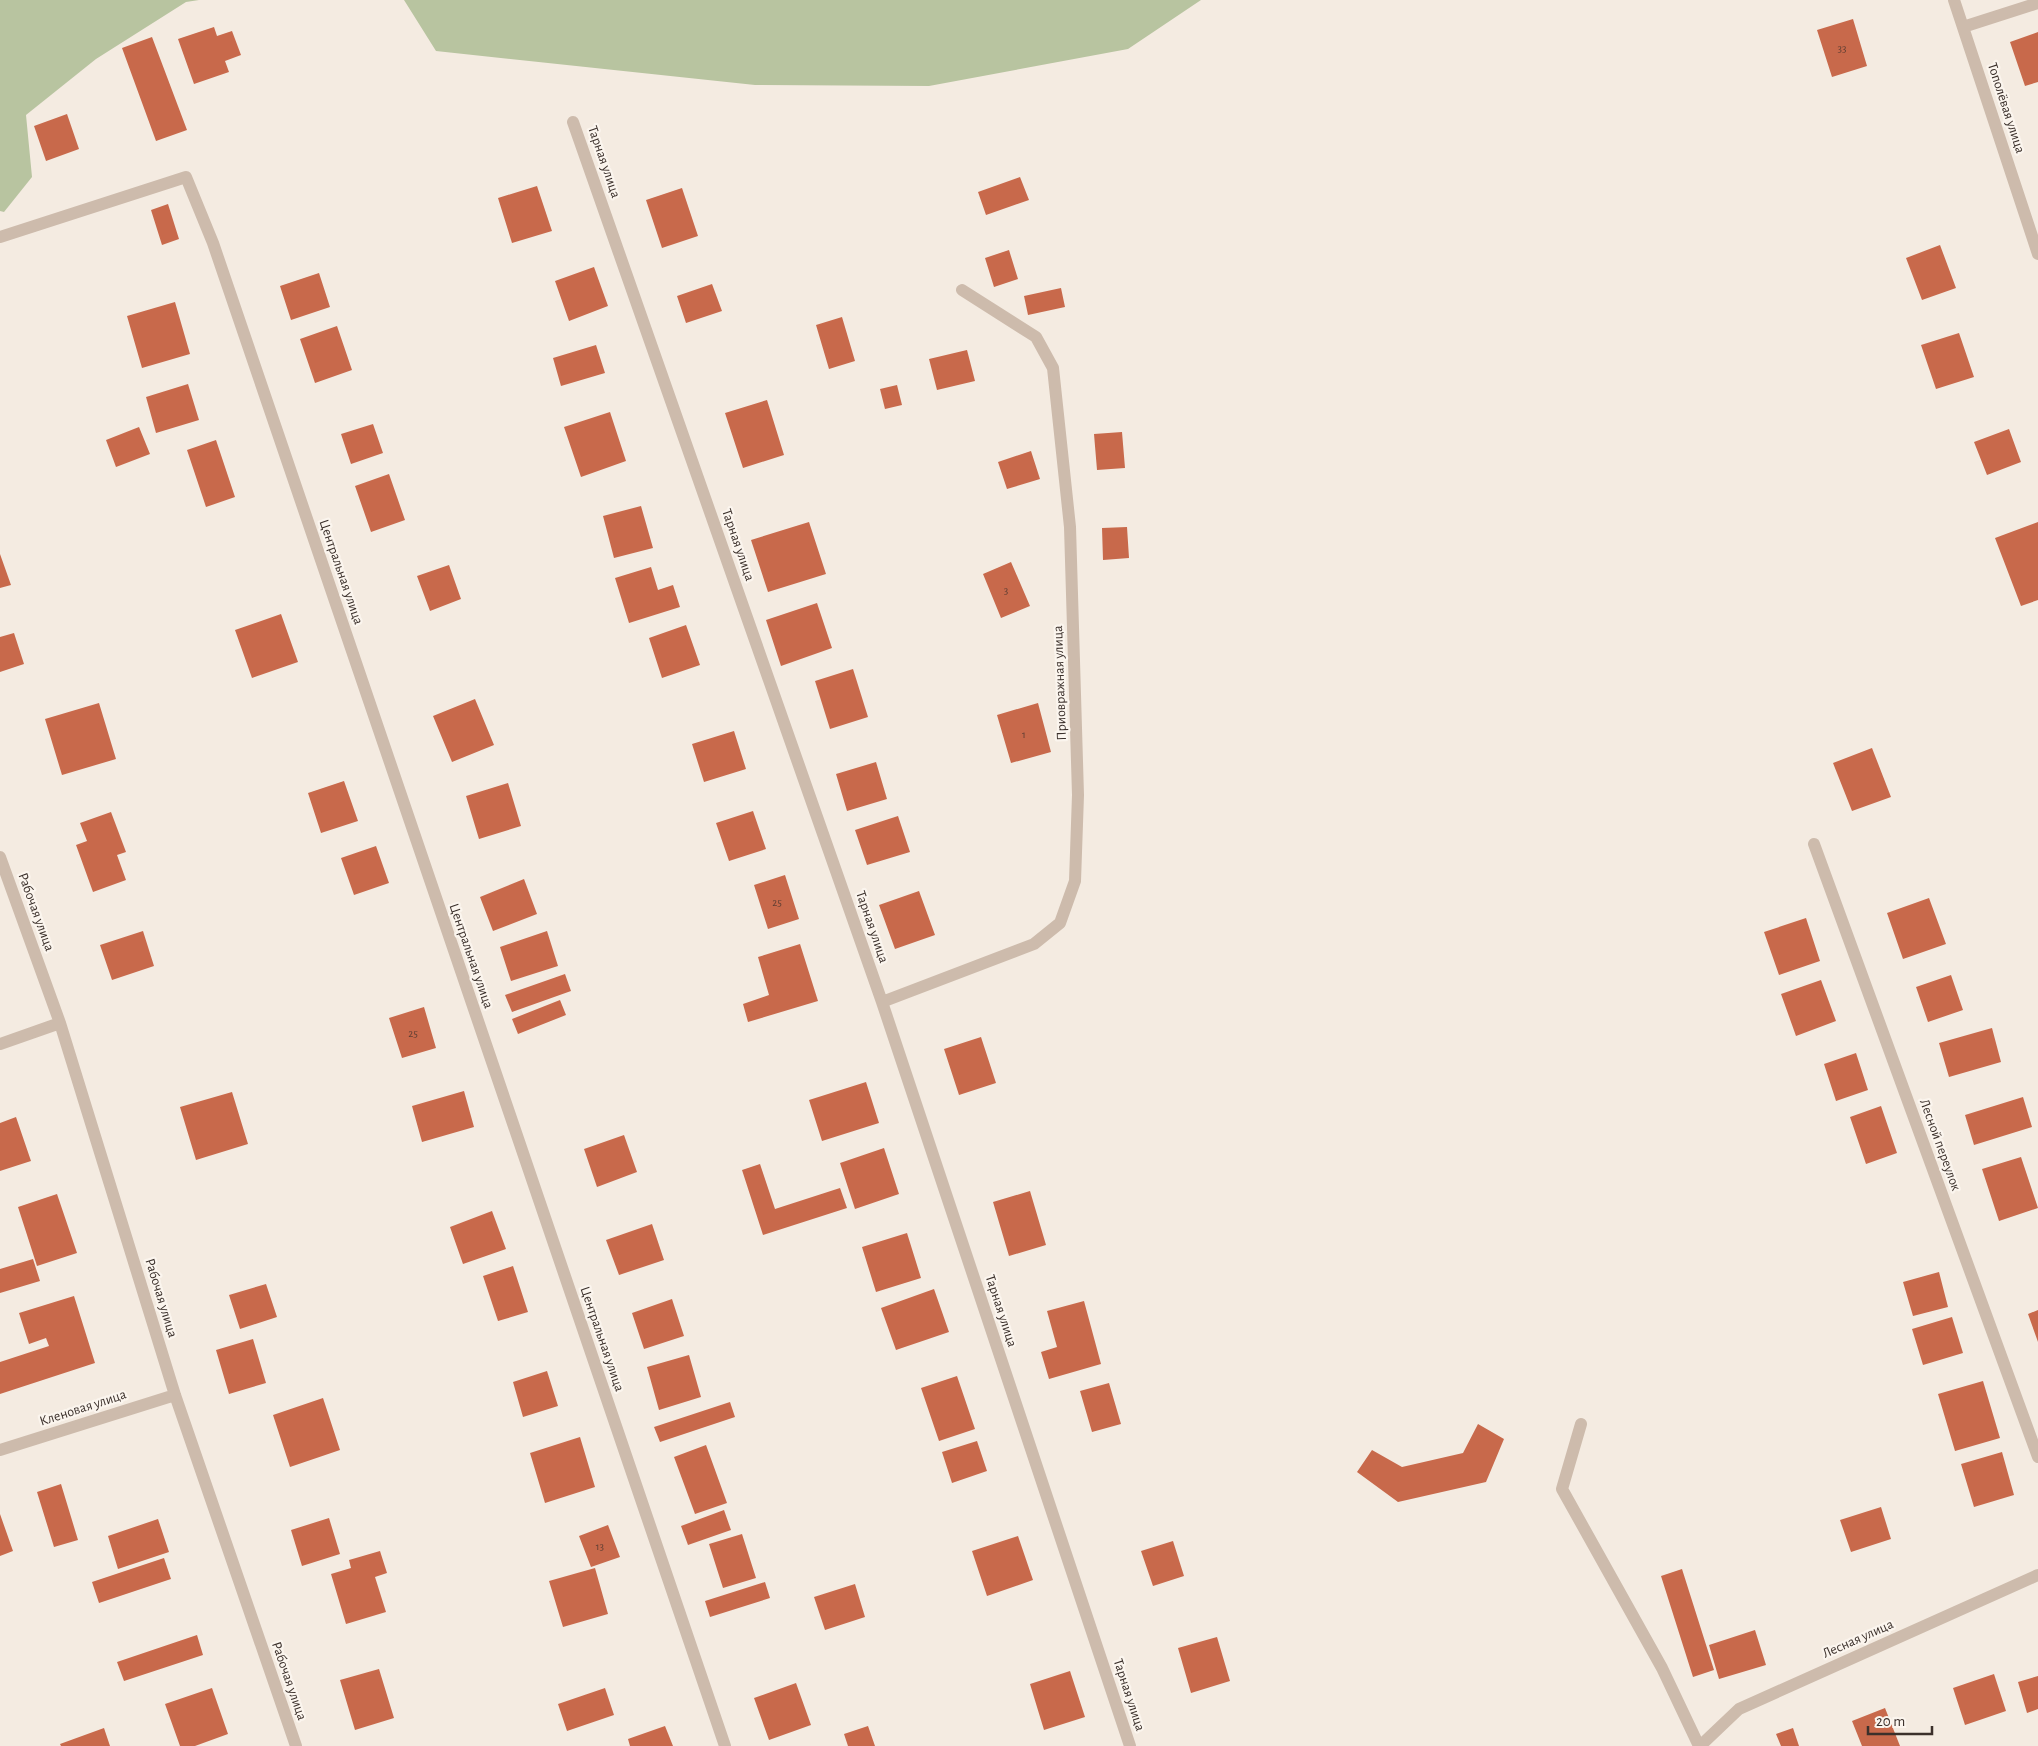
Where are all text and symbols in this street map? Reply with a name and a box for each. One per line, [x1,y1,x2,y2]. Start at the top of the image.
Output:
house number: 33 [1837,43,1847,54]
street label: Тополёвая улица [1985,61,2027,155]
street label: Тарная улица [585,124,623,200]
street label: Тарная улица [719,507,757,583]
street label: Центральная улица [316,518,366,627]
house number: 3 [1004,585,1009,596]
street label: Приовражная улица [1051,625,1069,741]
house number: 1 [1022,729,1026,740]
street label: Рабочая улица [15,871,57,953]
street label: Тарная улица [853,889,891,965]
house number: 25 [772,897,782,908]
street label: Центральная улица [446,902,496,1011]
house number: 25 [408,1028,418,1039]
street label: Лесной переулок [1917,1097,1963,1193]
street label: Рабочая улица [142,1257,180,1340]
street label: Тарная улица [983,1273,1019,1349]
street label: Центральная улица [577,1285,627,1394]
street label: Кленовая улица [38,1387,129,1429]
house number: 13 [596,1541,605,1552]
street label: Лесная улица [1820,1617,1896,1661]
street label: Рабочая улица [269,1640,309,1723]
street label: Тарная улица [1111,1657,1147,1733]
scale bar [1868,1704,1932,1736]
text: 20 m [1876,1714,1905,1729]

